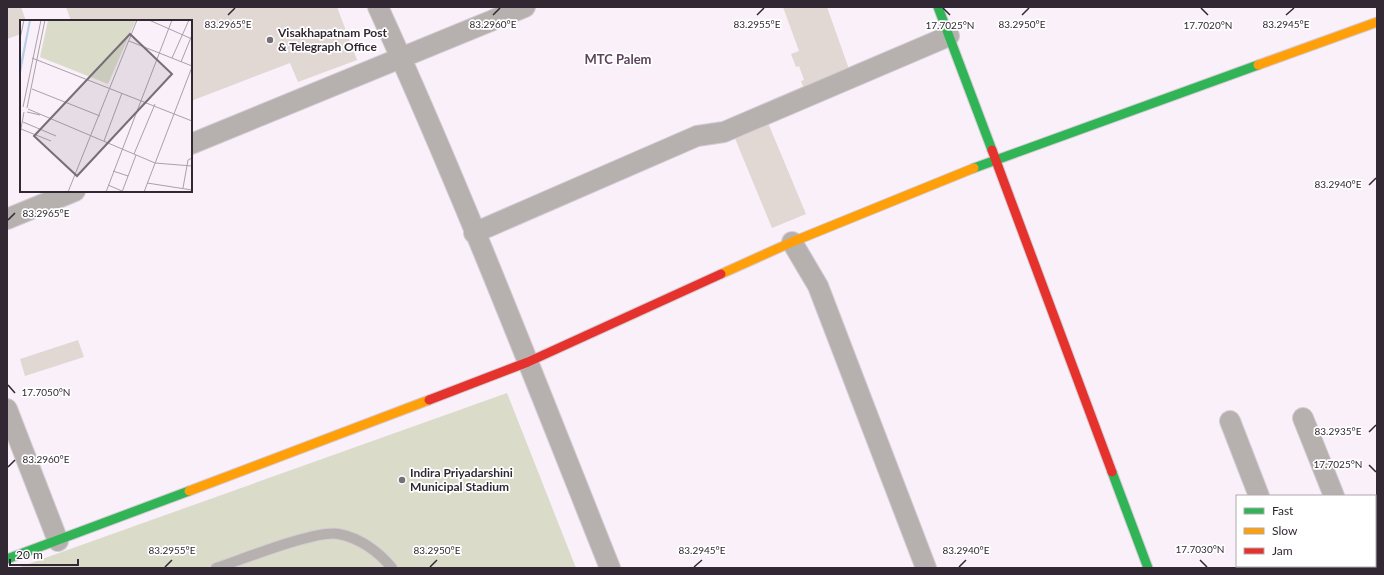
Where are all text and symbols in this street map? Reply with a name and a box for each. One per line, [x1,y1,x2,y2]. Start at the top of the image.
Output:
text: 83.2965°E [204,18,252,30]
text: 83.2960°E [469,18,517,30]
text: 83.2955°E [733,18,781,30]
text: 83.2950°E [998,18,1046,30]
text: 83.2945°E [1262,18,1310,30]
text: 17.7025°N [926,19,974,31]
text: 17.7020°N [1184,19,1232,31]
inset map [20,20,192,192]
place label: Visakhapatnam Post & Telegraph Office [277,25,387,54]
marker: Visakhapatnam Post & Telegraph Office [265,35,275,45]
district label: MTC Palem [584,51,652,67]
text: 83.2940°E [1314,178,1362,190]
text: 83.2965°E [22,207,70,219]
text: 17.7050°N [22,386,70,398]
text: 83.2935°E [1314,425,1362,437]
text: 83.2960°E [22,453,70,465]
text: 17.7025°N [1314,458,1362,470]
place label: Indira Priyadarshini Municipal Stadium [410,465,513,494]
marker: Indira Priyadarshini Municipal Stadium [397,475,407,485]
legend [1236,495,1376,567]
text: Fast [1272,503,1294,518]
text: Slow [1272,523,1298,538]
scale bar [10,541,78,567]
text: 17.7030°N [1176,543,1224,555]
text: Jam [1272,543,1293,558]
text: 83.2955°E [148,544,196,556]
text: 83.2950°E [413,544,461,556]
text: 83.2945°E [678,544,726,556]
text: 83.2940°E [942,544,990,556]
text: 20 m [16,547,43,562]

